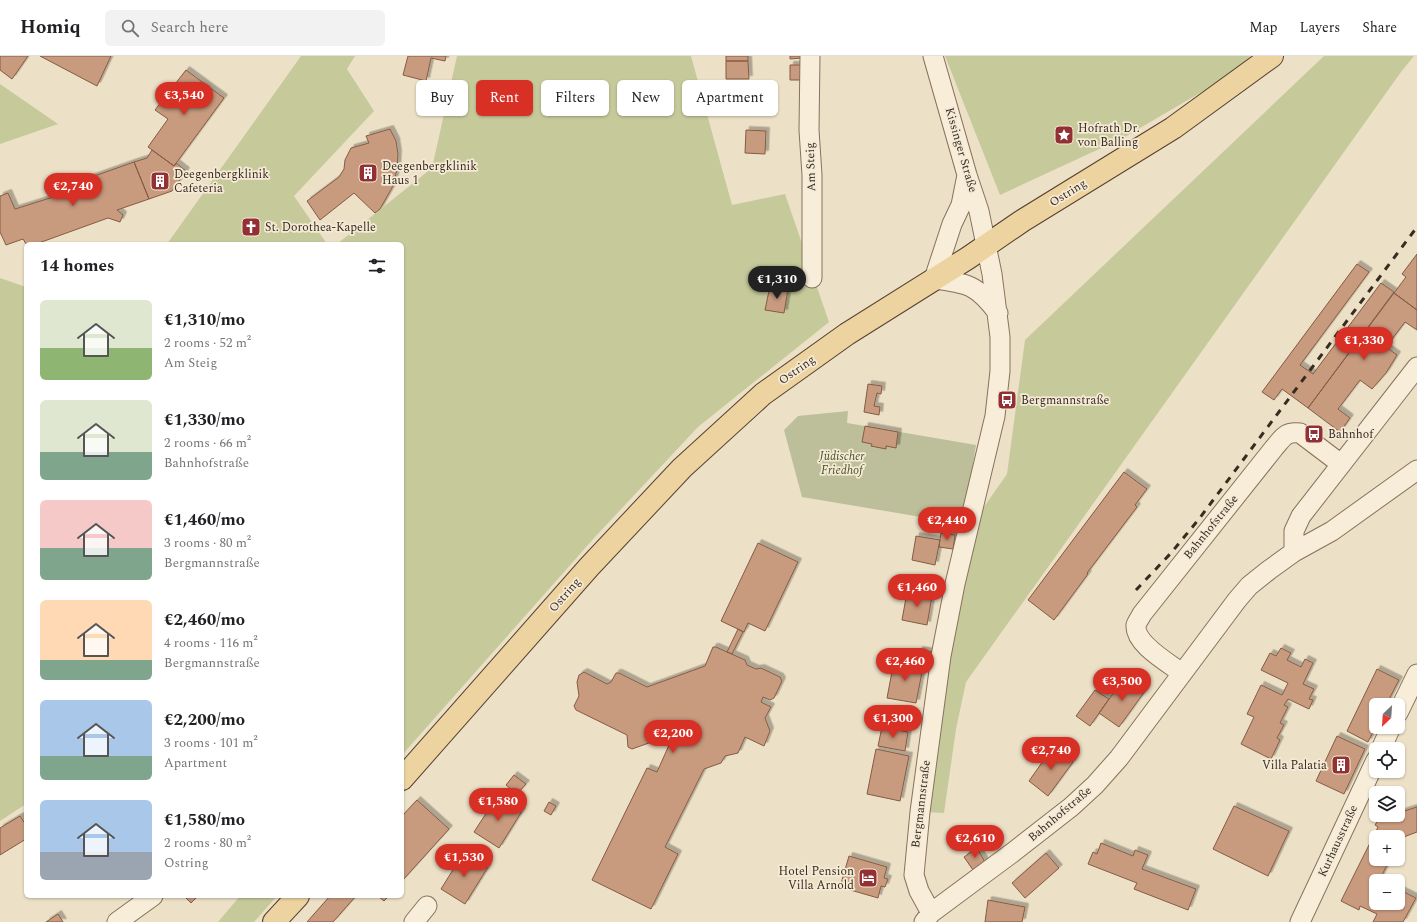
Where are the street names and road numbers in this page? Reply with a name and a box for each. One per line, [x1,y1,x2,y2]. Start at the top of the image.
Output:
street label: Kissinger Straße [940,105,982,195]
street label: Am Steig [801,142,821,192]
street label: Ostring [1046,174,1090,212]
street label: Ostring [775,350,819,390]
street label: Bahnhofstraße [1179,490,1243,563]
street label: Ostring [544,573,586,617]
street label: Bergmannstraße [906,759,936,849]
street label: Bahnhofstraße [1024,781,1096,846]
street label: Kurhausstraße [1313,802,1363,880]

